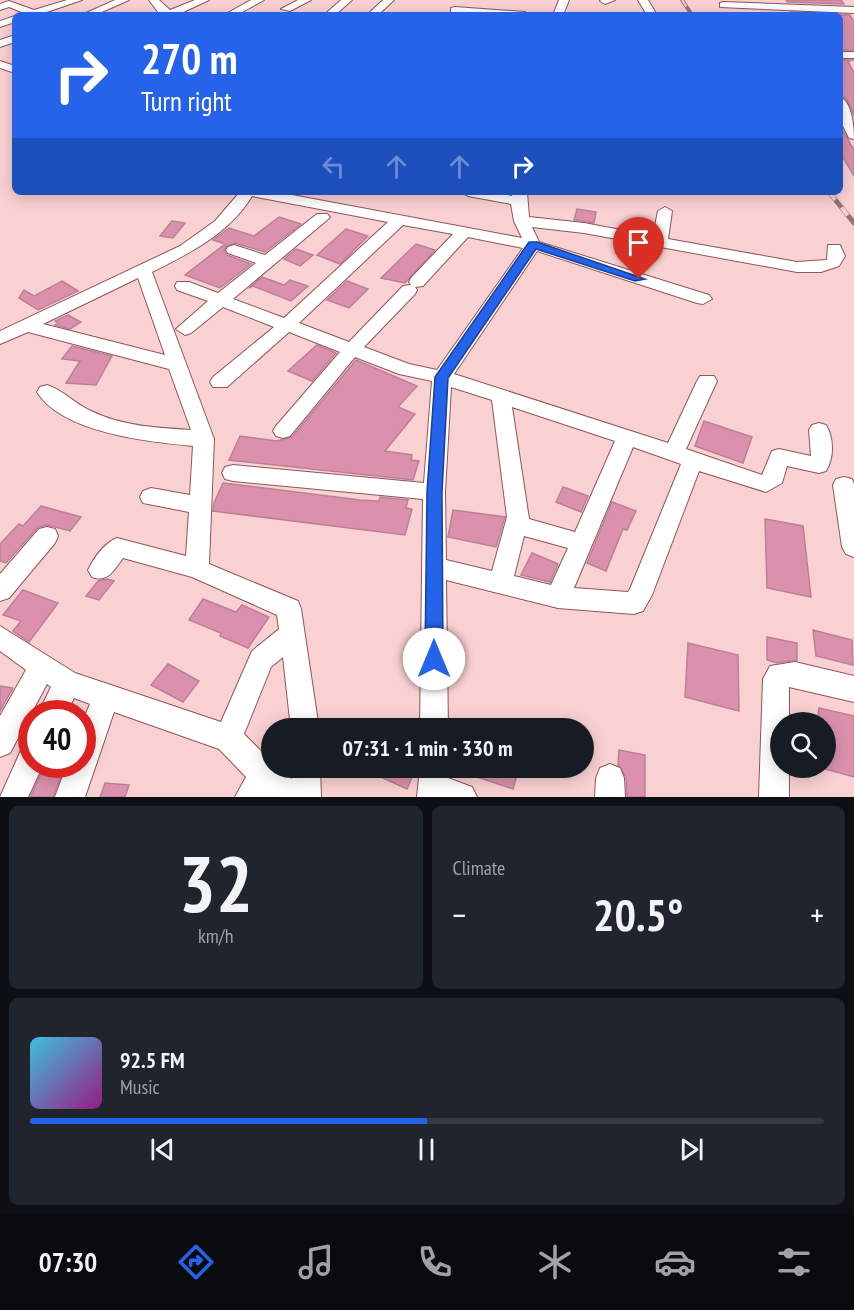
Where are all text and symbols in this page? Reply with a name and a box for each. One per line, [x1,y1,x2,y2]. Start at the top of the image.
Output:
text: 270 m [141,31,238,86]
icon: right [42,36,120,114]
text: Turn right [141,84,232,118]
icon: left [317,150,350,183]
icon: ahead [380,150,413,183]
icon: ahead [443,150,476,183]
icon: right [506,150,539,183]
pin [613,217,664,279]
icon: arrive [622,226,655,259]
position arrow [402,627,466,691]
speed limit sign: 40 [18,700,96,778]
map controls [770,712,836,778]
button: search [770,712,836,778]
text: 07:31 · 1 min · 330 m [342,734,513,762]
text: 32 [178,833,253,934]
text: Climate [453,855,505,881]
text: 20.5° [593,885,683,943]
text: − [453,893,466,936]
text: + [810,893,824,936]
text: km/h [198,923,233,949]
text: 92.5 FM [120,1046,185,1074]
text: Music [120,1074,160,1100]
icon: previous [146,1133,179,1166]
icon: pause [410,1133,443,1166]
icon: next [675,1133,708,1166]
icon: directions [175,1241,217,1283]
icon: music [295,1241,337,1283]
icon: phone [414,1241,456,1283]
icon: climate [534,1241,576,1283]
icon: car [654,1241,696,1283]
icon: filters [773,1241,815,1283]
text: 07:30 [39,1245,97,1279]

